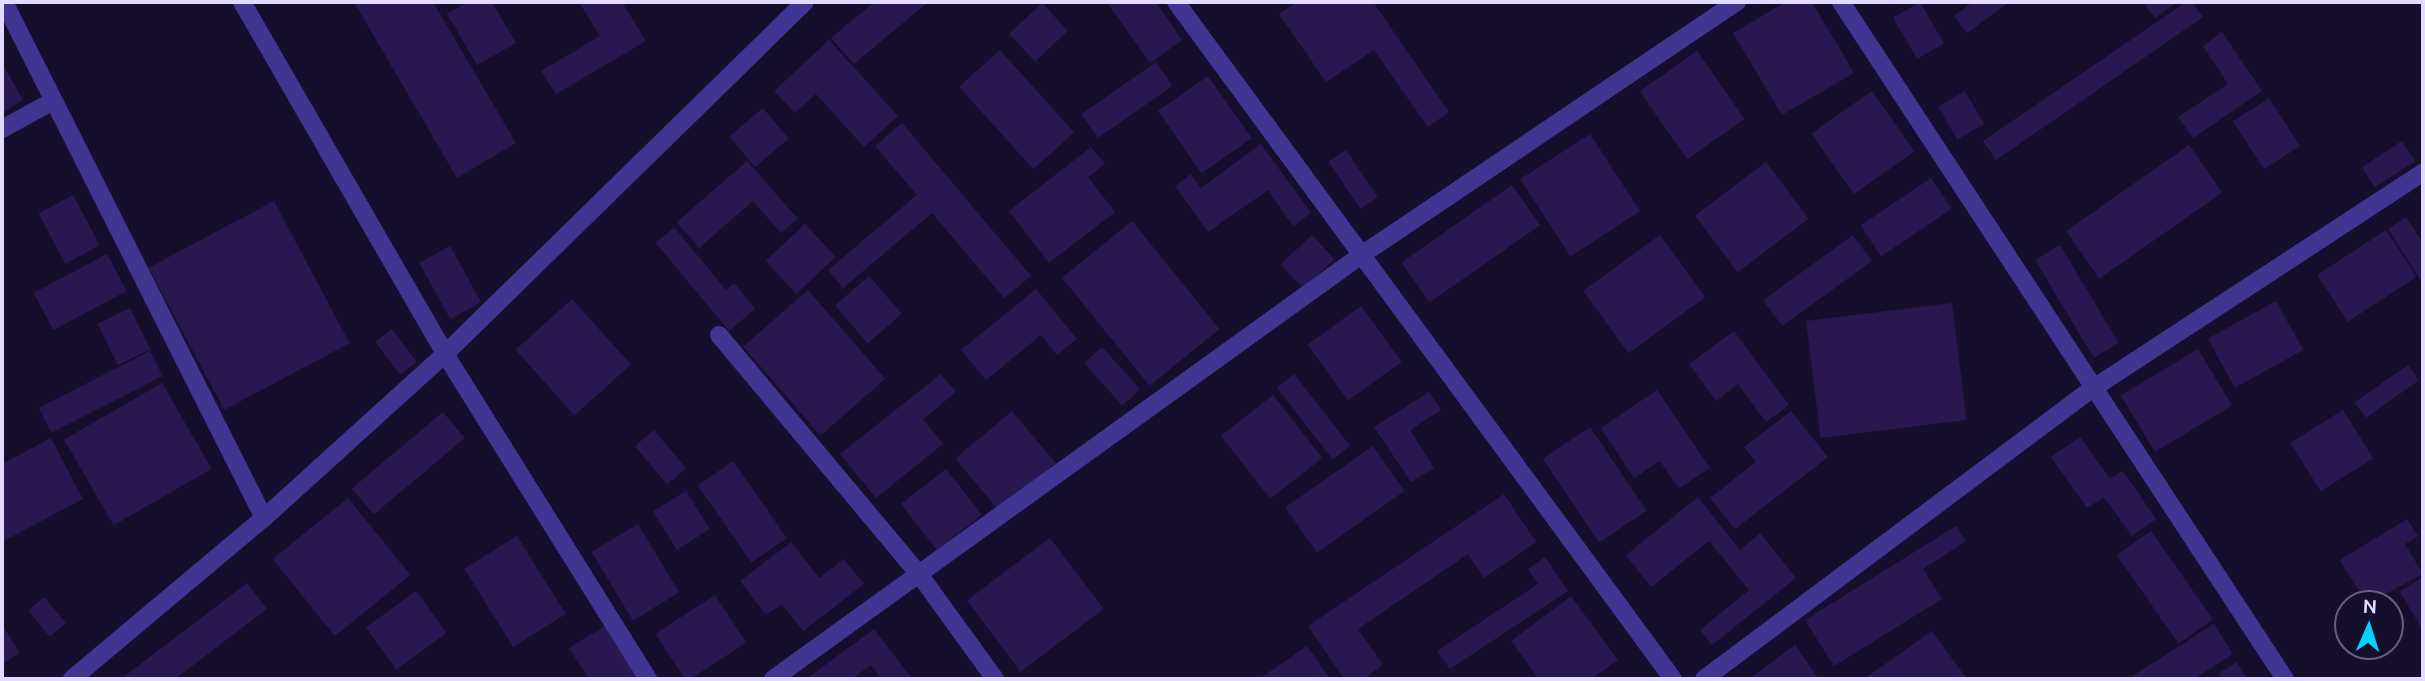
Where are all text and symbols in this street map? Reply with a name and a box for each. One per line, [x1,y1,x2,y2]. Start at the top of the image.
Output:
north arrow [2334,590,2404,660]
text: N [2362,595,2378,617]

